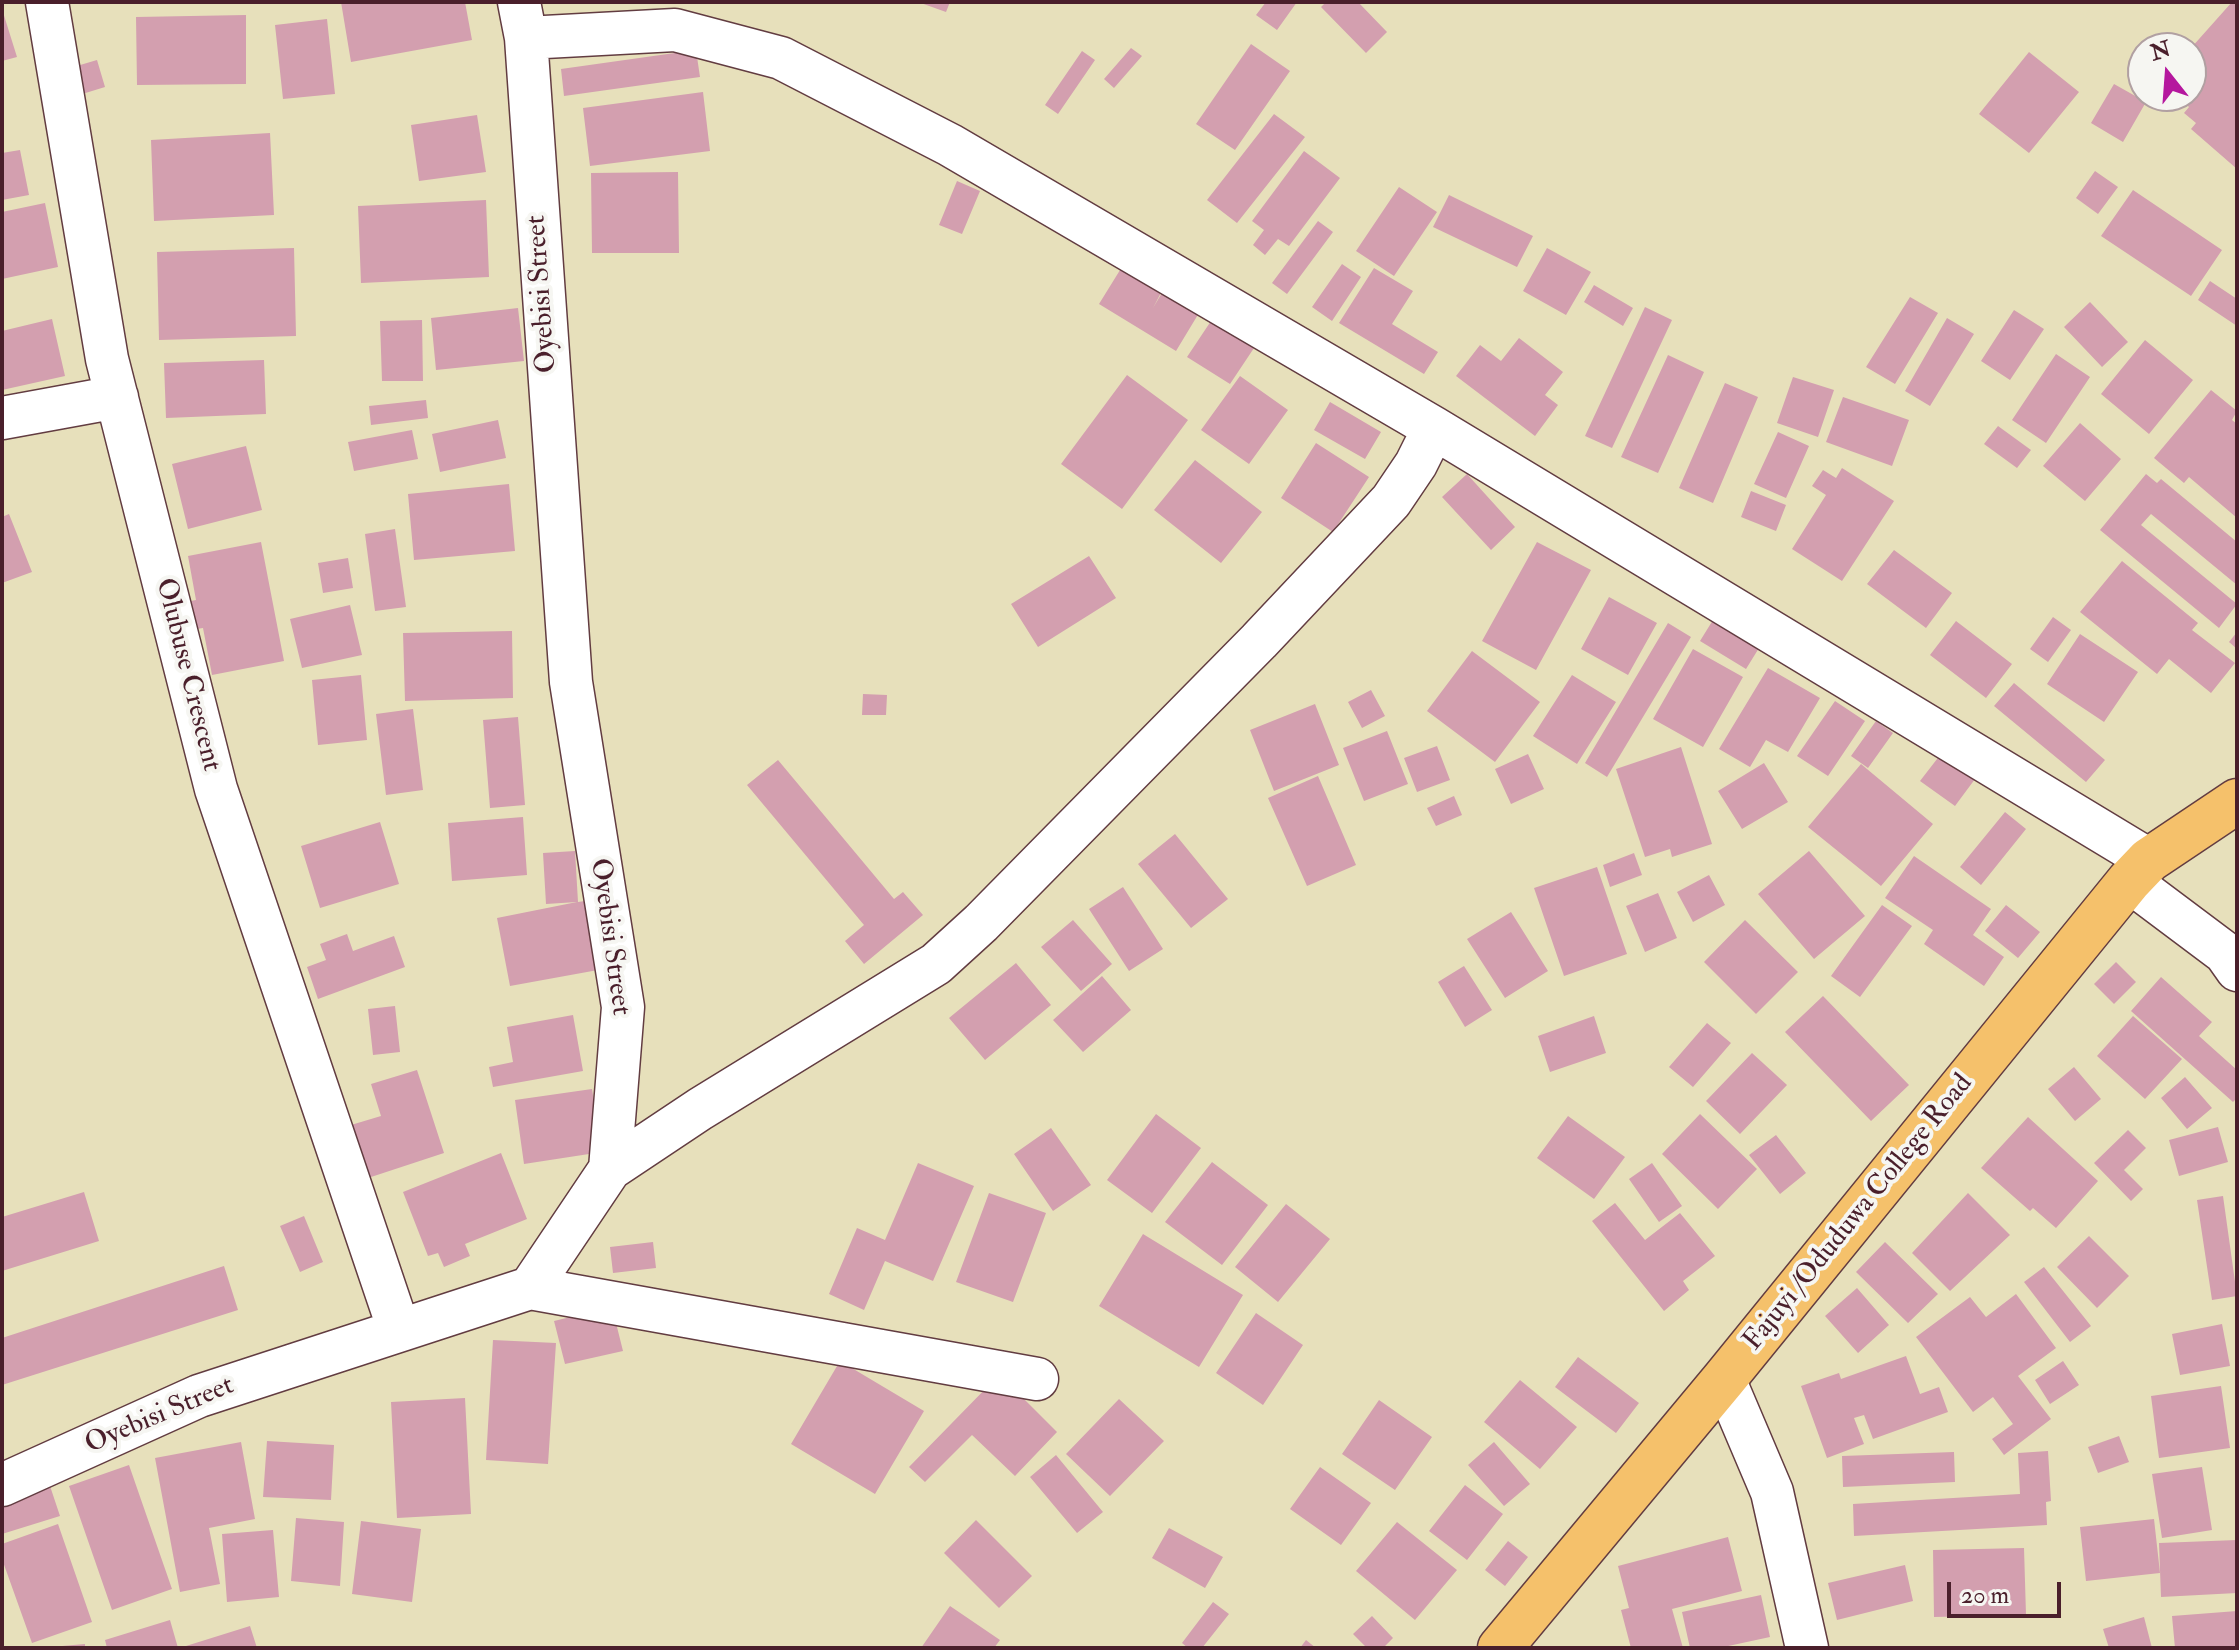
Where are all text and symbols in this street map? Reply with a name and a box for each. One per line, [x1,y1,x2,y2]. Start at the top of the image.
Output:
north arrow [2127,32,2207,112]
text: N [2147,35,2174,67]
street label: Oyebisi Street [521,214,565,374]
street label: Olubuse Crescent [147,575,227,775]
street label: Oyebisi Street [581,856,637,1018]
street label: Fajuyi /Oduduwa College Road [1737,1068,1981,1358]
street label: Oyebisi Street [81,1370,239,1462]
scale bar [1951,1566,2065,1616]
text: 20 m [1961,1580,2009,1611]

